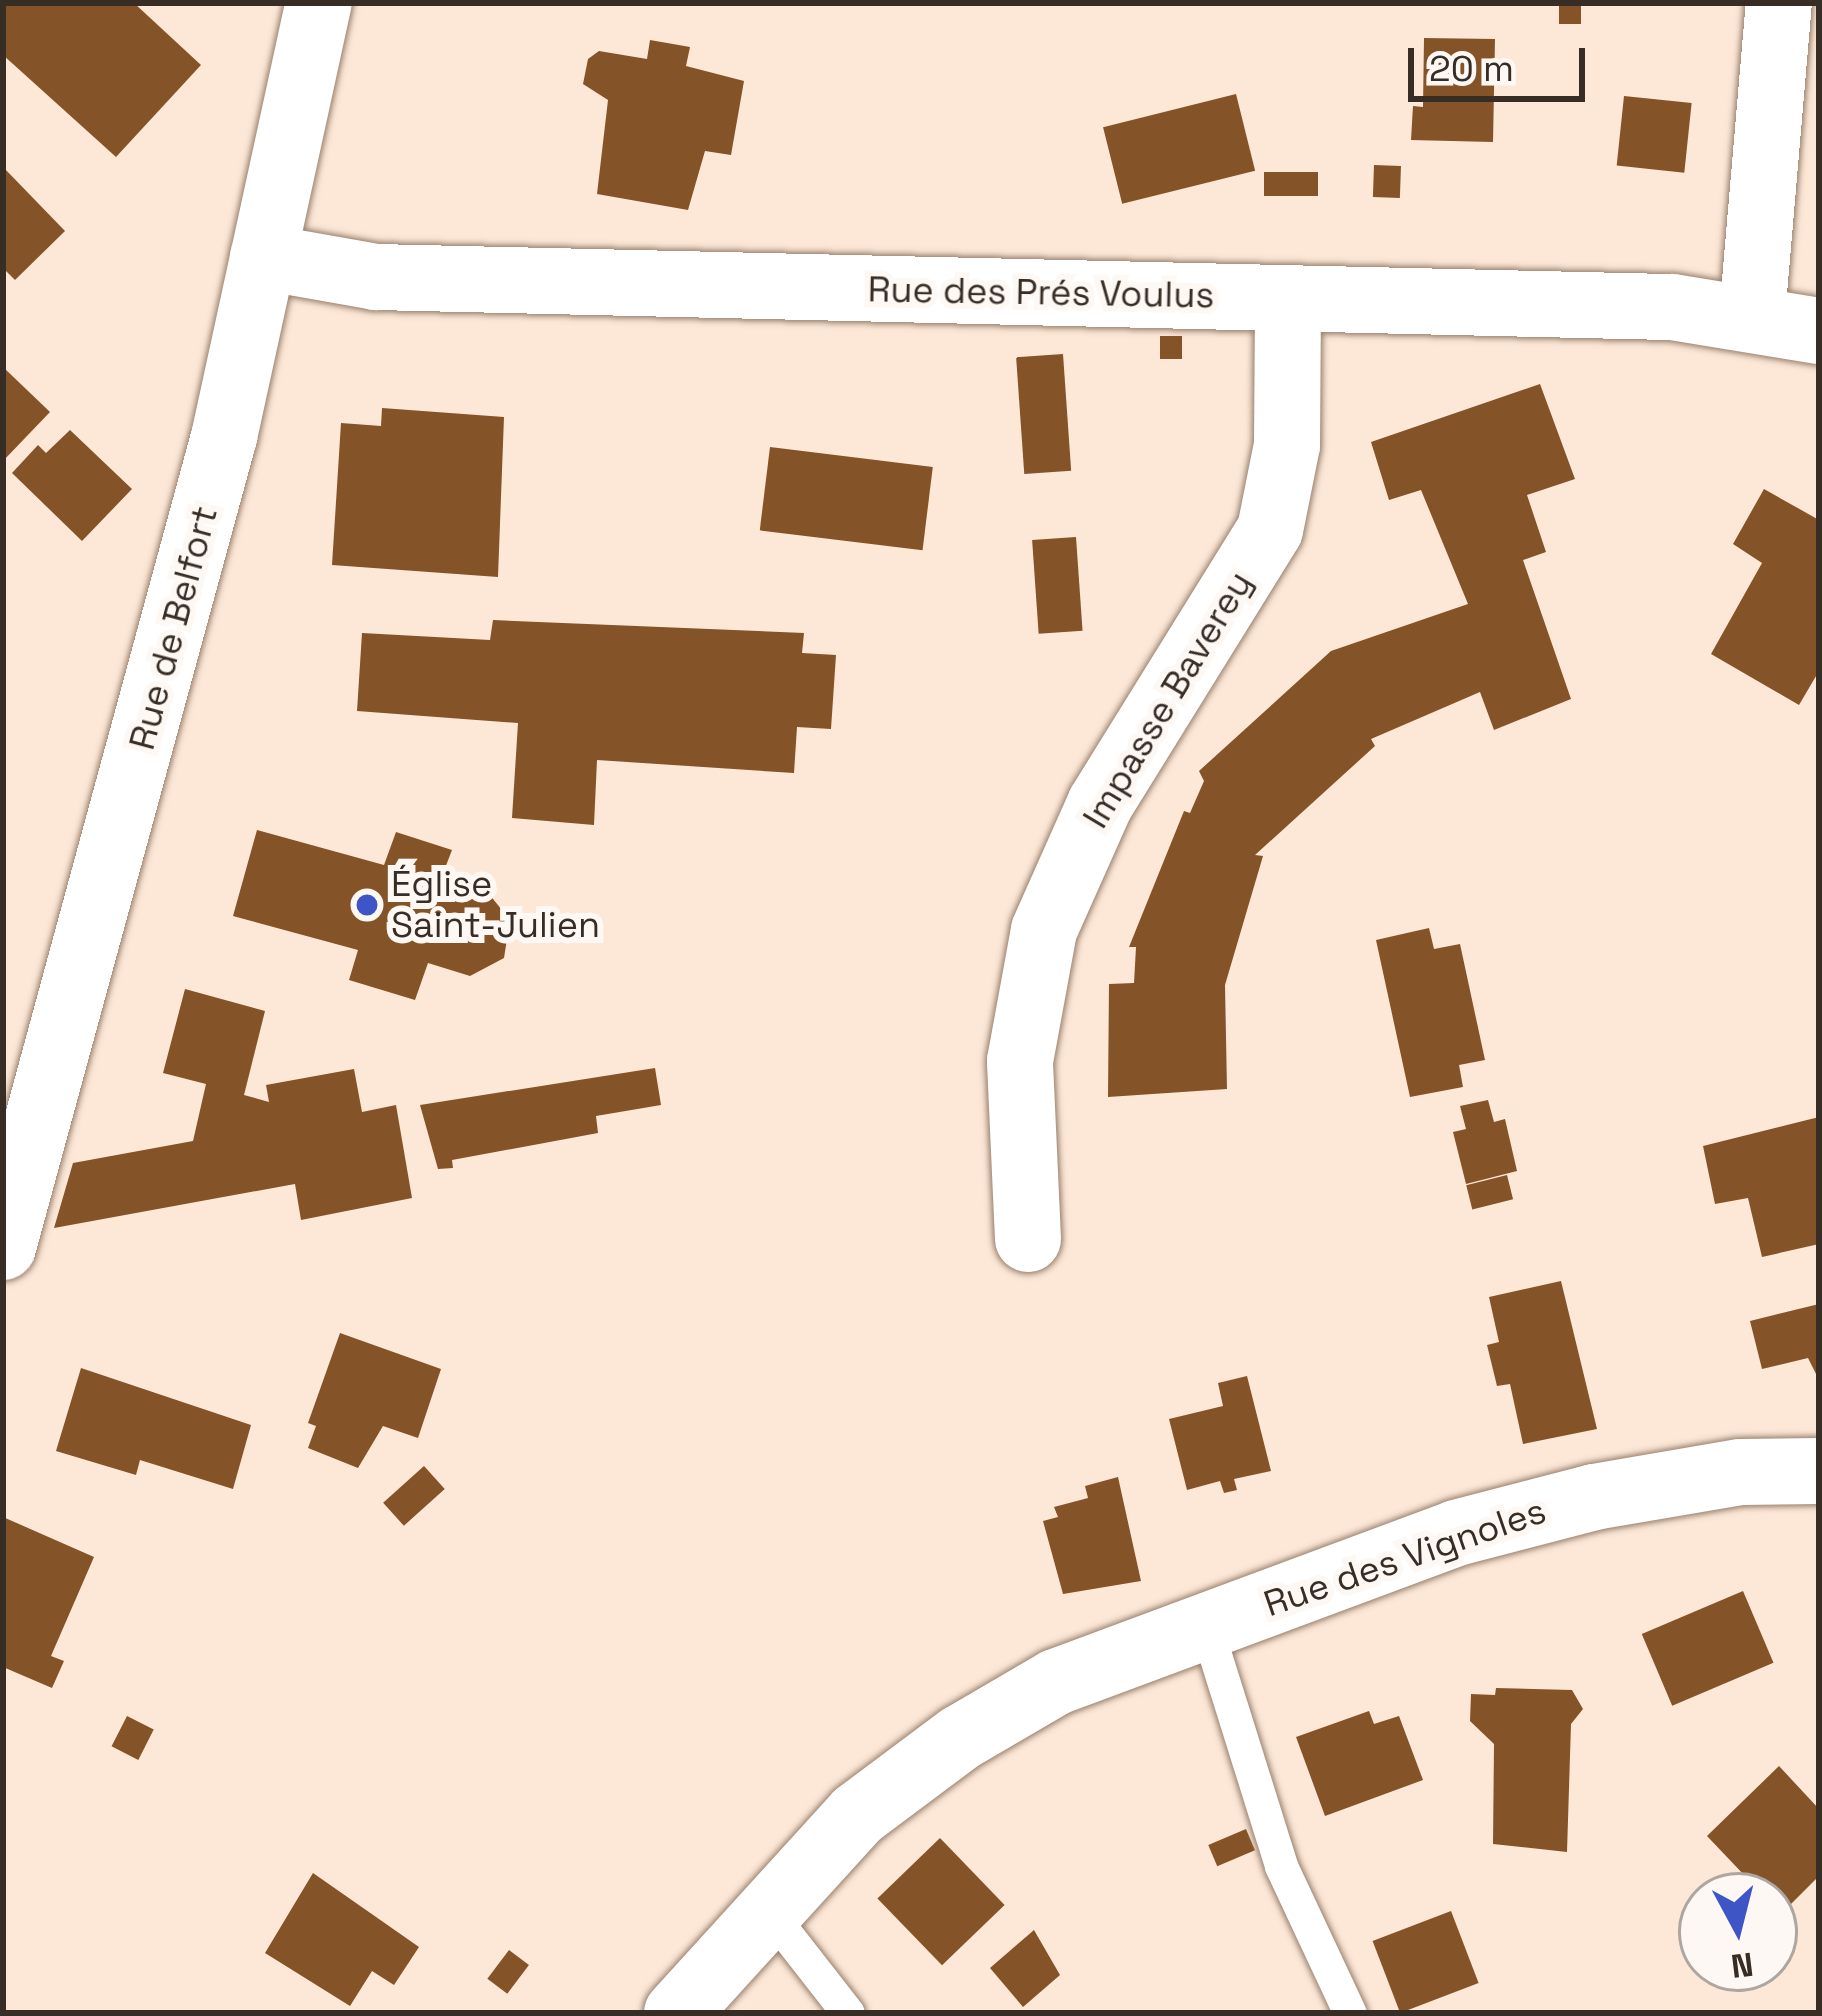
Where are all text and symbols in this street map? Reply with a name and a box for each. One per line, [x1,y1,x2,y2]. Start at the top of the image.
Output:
scale bar [1414,24,1591,98]
text: 20 m [1429,46,1514,92]
street label: Rue des Prés Voulus [867,268,1215,318]
street label: Rue de Belfort [121,501,227,755]
street label: Impasse Baverey [1074,564,1262,836]
place label: Église Saint-Julien [391,862,600,947]
marker: Église Saint-Julien [354,892,380,918]
street label: Rue des Vignoles [1258,1489,1552,1627]
north arrow [1678,1872,1798,1992]
text: N [1728,1943,1756,1987]

